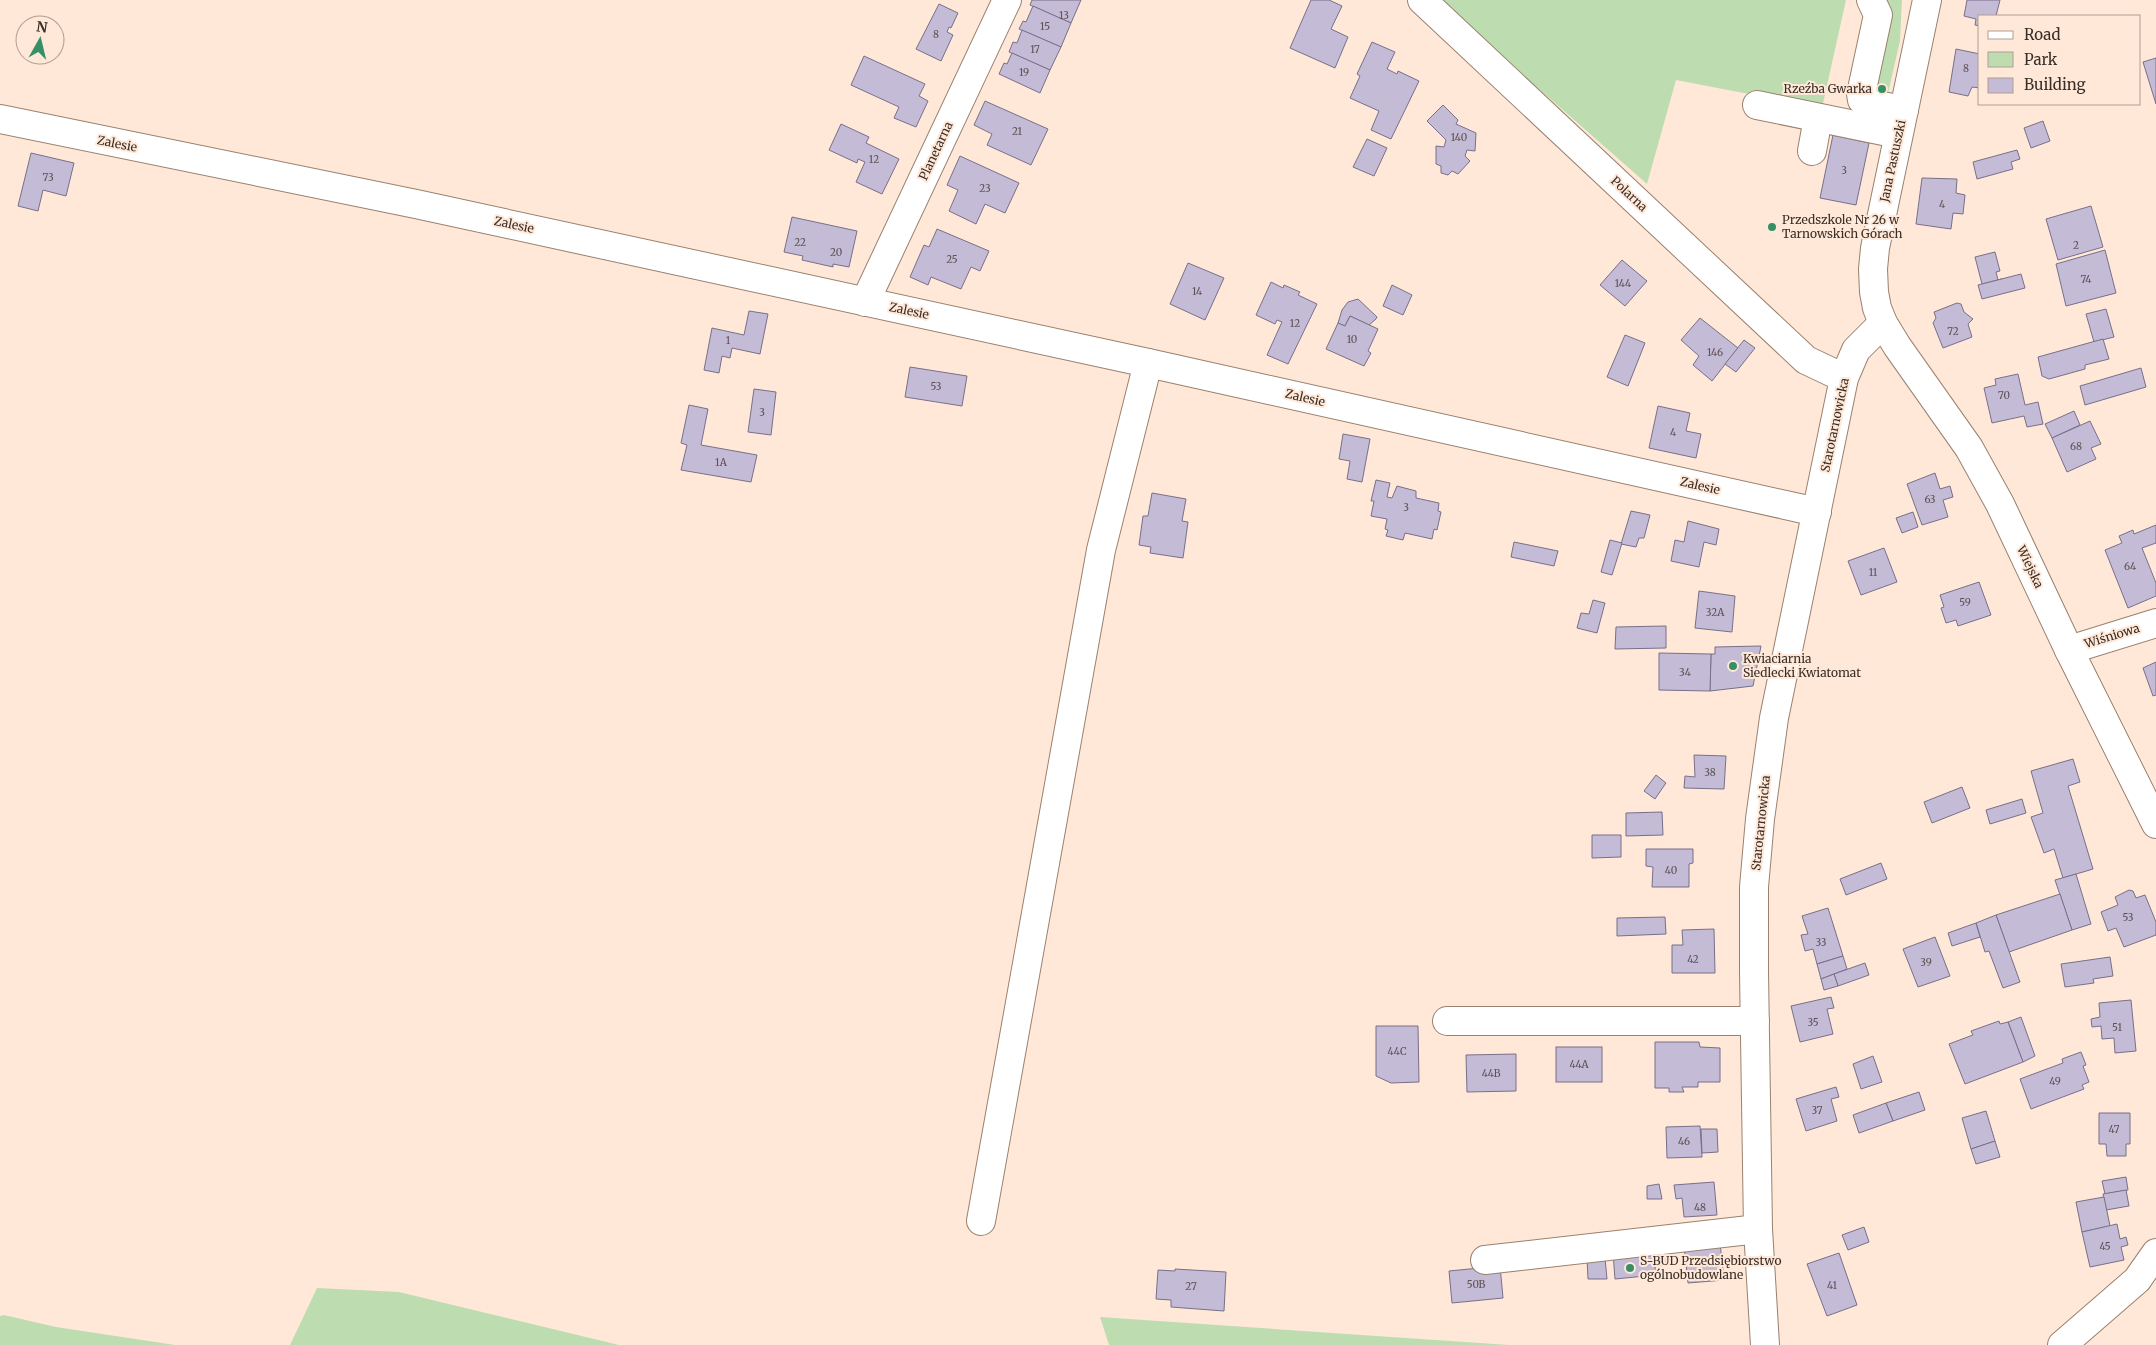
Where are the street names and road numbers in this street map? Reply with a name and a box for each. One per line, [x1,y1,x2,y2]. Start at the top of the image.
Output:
street label: Jana Pastuszki [1876,118,1909,204]
street label: Planetarna [915,119,956,182]
street label: Zalesie [96,132,138,155]
street label: Polarna [1608,173,1651,215]
street label: Zalesie [493,213,535,236]
street label: Zalesie [888,299,930,322]
street label: Starotarnowicka [1817,376,1852,473]
street label: Zalesie [1284,386,1327,409]
street label: Zalesie [1679,474,1722,497]
street label: Wiejska [2014,542,2047,591]
street label: Wiśniowa [2082,620,2142,651]
street label: Starotarnowicka [1748,774,1773,871]

